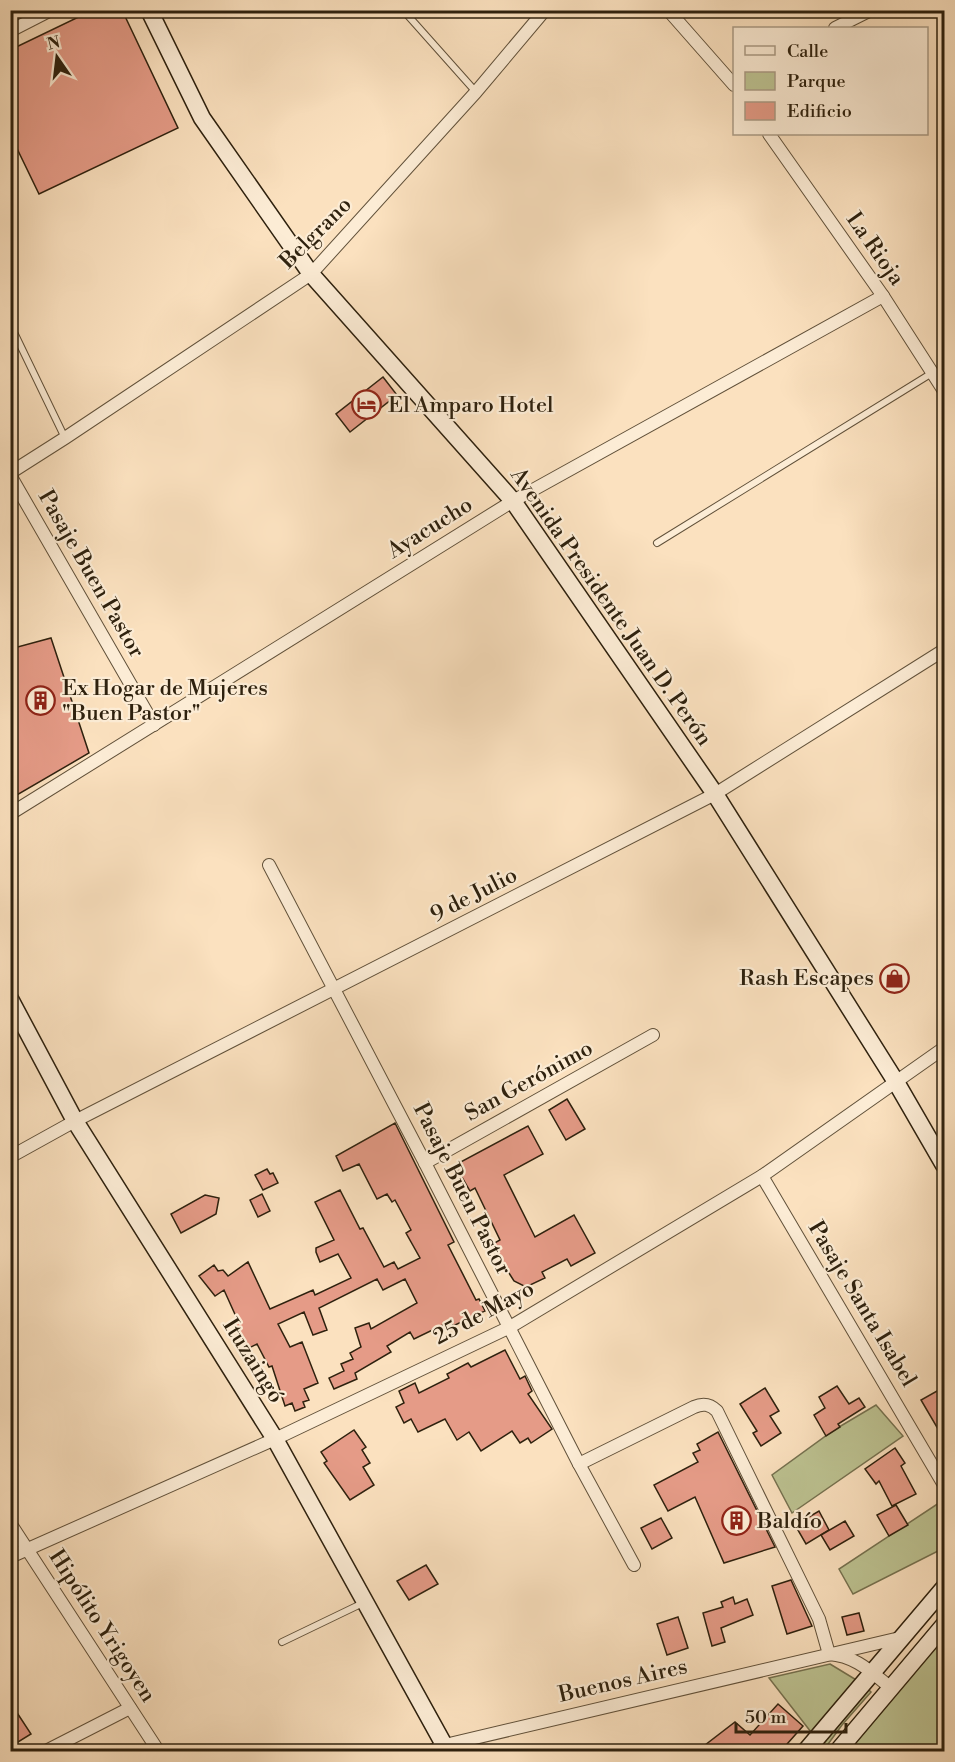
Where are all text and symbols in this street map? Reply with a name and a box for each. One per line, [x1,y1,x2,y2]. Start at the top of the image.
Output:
north arrow [27,27,87,87]
legend [733,27,928,135]
text: N [45,32,63,55]
text: Calle [787,40,828,63]
text: Parque [787,70,846,93]
text: Edificio [787,100,852,123]
street label: Belgrano [274,191,358,275]
street label: La Rioja [840,207,910,292]
hotel icon: El Amparo Hotel [351,389,383,421]
place label: El Amparo Hotel [388,392,554,419]
street label: Avenida Presidente Juan D. Perón [504,462,718,751]
street label: Pasaje Buen Pastor [32,485,150,663]
street label: Ayacucho [381,491,478,565]
place label: Ex Hogar de Mujeres "Buen Pastor" [62,675,268,727]
building icon: Ex Hogar de Mujeres "Buen Pastor" [25,685,57,717]
street label: 9 de Julio [426,862,522,928]
shop icon: Rash Escapes [879,962,911,994]
place label: Rash Escapes [739,965,874,992]
street label: San Gerónimo [460,1035,598,1127]
street label: Pasaje Buen Pastor [407,1098,517,1280]
street label: Pasaje Santa Isabel [802,1216,922,1392]
street label: 25 de Mayo [429,1275,539,1351]
street label: Ituzaingó [217,1314,289,1408]
building icon: Baldío [720,1505,752,1537]
place label: Baldío [756,1508,822,1535]
street label: Hipólito Yrigoyen [43,1545,161,1707]
street label: Buenos Aires [555,1653,690,1709]
scale bar [736,1696,846,1734]
text: 50 m [745,1706,787,1729]

